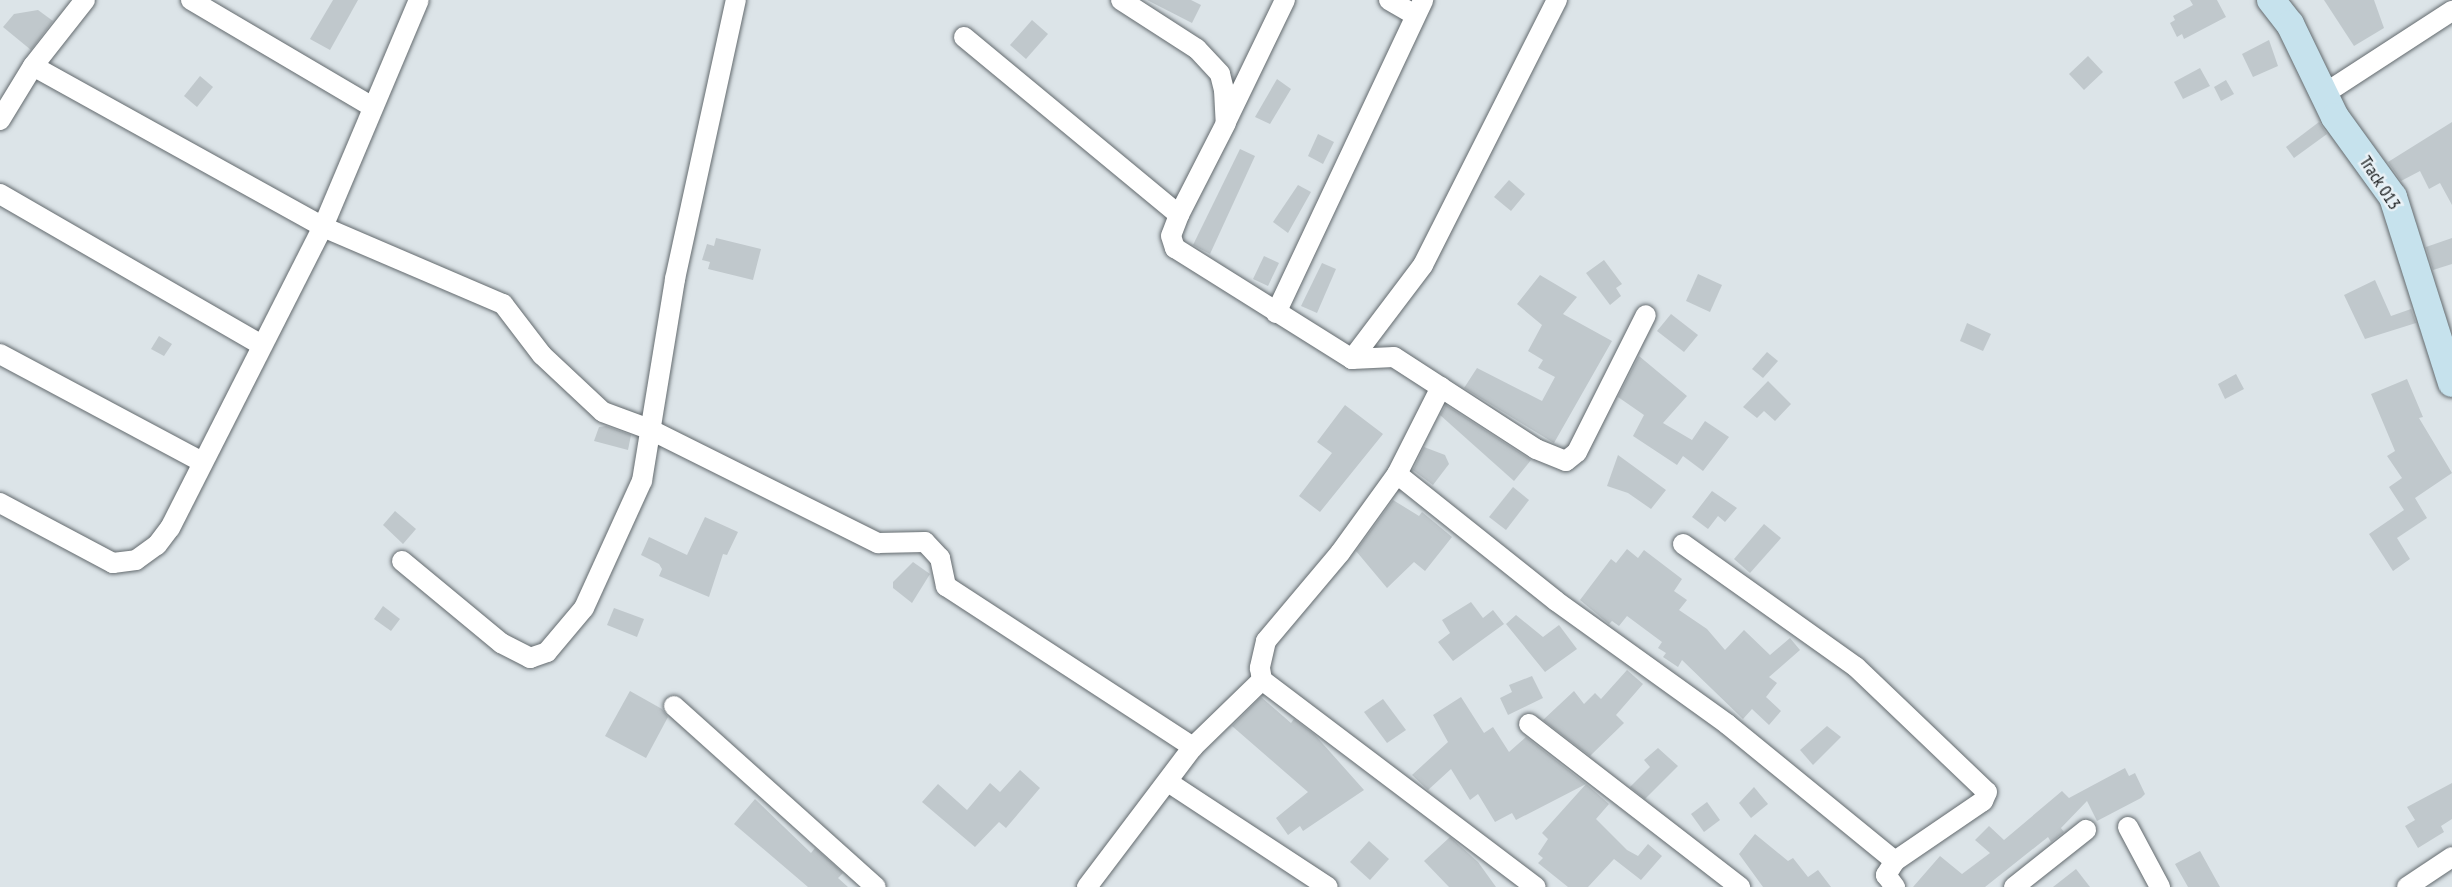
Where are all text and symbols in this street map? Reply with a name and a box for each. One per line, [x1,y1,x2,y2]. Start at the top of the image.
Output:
street label: Track 013 [2355,152,2405,214]

